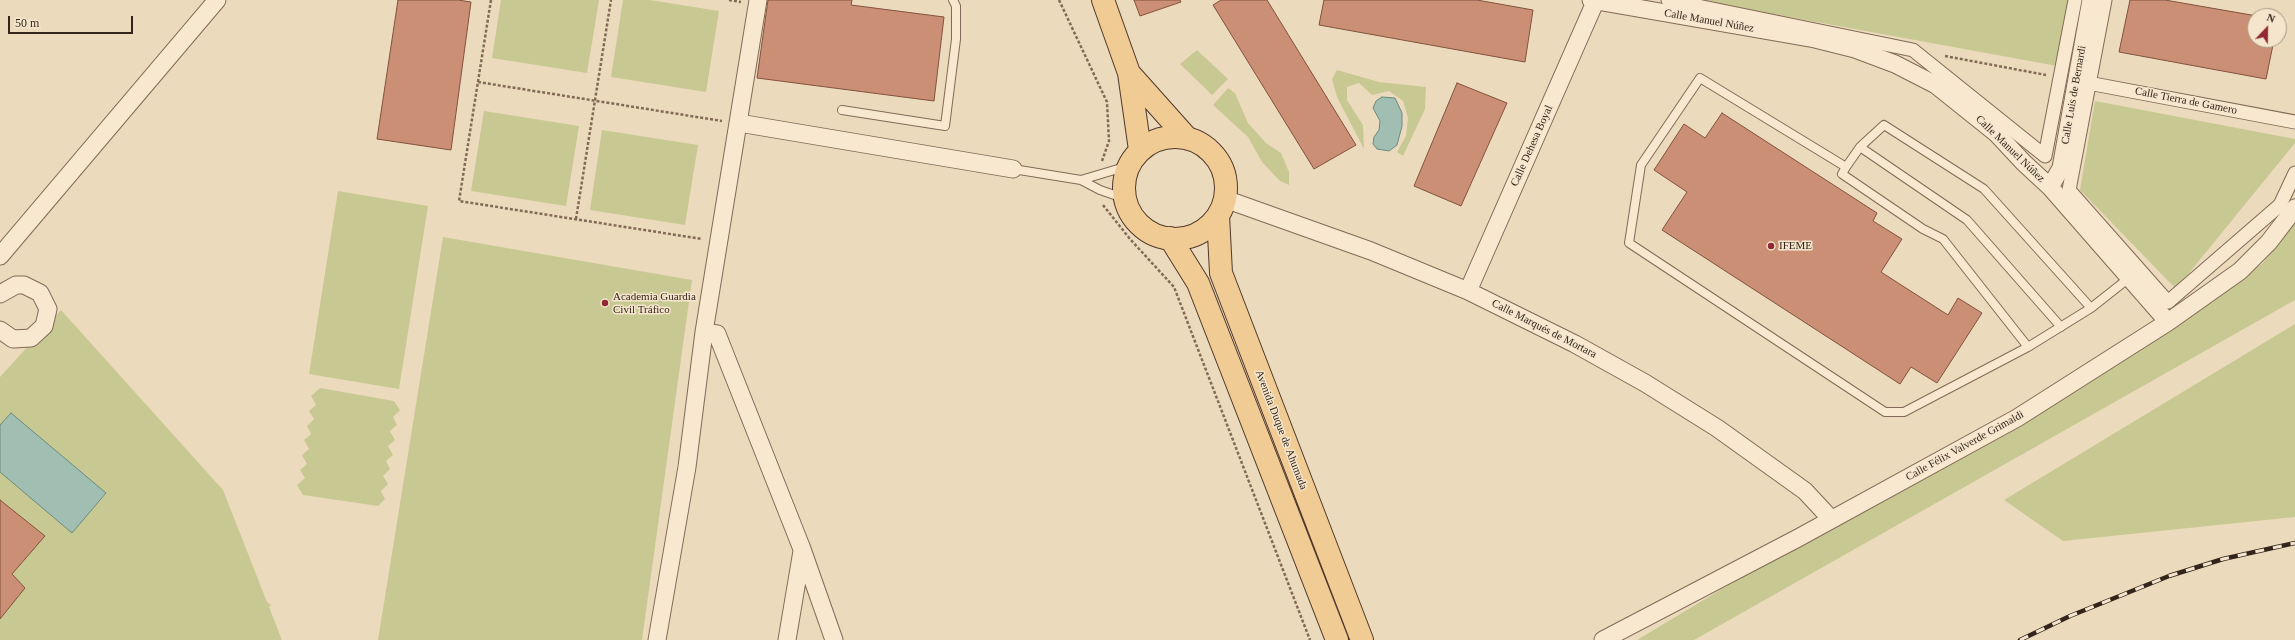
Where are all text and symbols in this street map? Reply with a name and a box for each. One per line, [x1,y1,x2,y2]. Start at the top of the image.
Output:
street label: Calle Manuel Núñez [1663,7,1755,35]
scale bar [10,8,135,34]
north arrow [2247,8,2287,48]
text: N [2265,11,2277,25]
text: 50 m [15,16,39,30]
street label: Calle Luis de Bernardi [2059,45,2089,145]
street label: Calle Tierra de Gamero [2134,85,2238,117]
street label: Calle Dehesa Boyal [1508,103,1556,189]
street label: Calle Manuel Núñez [1973,113,2047,185]
place label: IFEME [1779,239,1812,253]
marker: IFEME [1766,241,1776,251]
place label: Academia Guardia Civil Tráfico [613,290,696,316]
street label: Calle Marqués de Mortara [1489,297,1599,361]
marker: Academia Guardia Civil Tráfico [600,298,610,308]
street label: Avenida Duque de Ahumada [1252,368,1310,492]
street label: Calle Félix Valverde Grimaldi [1904,408,2026,484]

